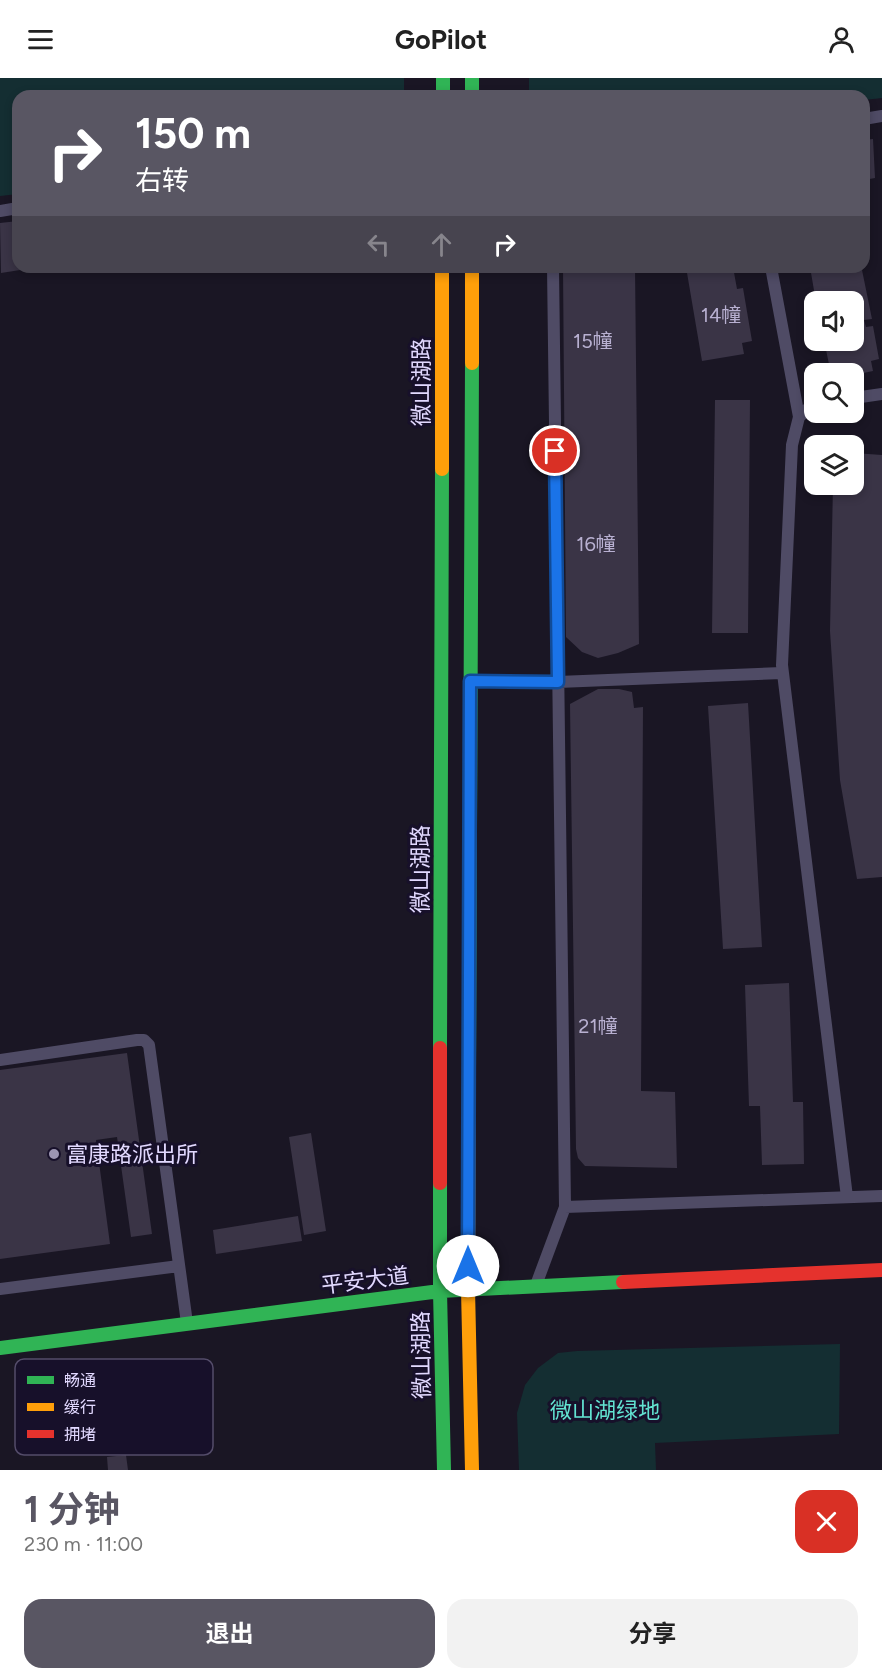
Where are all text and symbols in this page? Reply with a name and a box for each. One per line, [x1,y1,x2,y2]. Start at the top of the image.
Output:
icon: menu [24,23,57,56]
text: GoPilot [395,23,487,56]
icon: person [825,23,858,56]
text: 150 m [135,108,251,159]
icon: right [36,114,114,192]
text: 右转 [135,164,189,197]
icon: left [362,228,395,261]
icon: ahead [425,228,458,261]
icon: right [488,228,521,261]
map controls [804,291,864,495]
button: sound [804,291,864,351]
house number: 14幢 [701,303,741,327]
house number: 15幢 [573,329,613,353]
street label: 微山湖路 [408,338,435,426]
button: search [804,363,864,423]
pin [529,425,580,476]
icon: arrive [538,434,571,467]
button: layers [804,435,864,495]
house number: 16幢 [576,532,616,556]
street label: 微山湖路 [407,825,434,913]
house number: 21幢 [578,1014,618,1038]
place label: 富康路派出所 [66,1141,198,1168]
marker: 富康路派出所 [47,1147,61,1161]
position arrow [436,1234,500,1298]
street label: 平安大道 [320,1262,410,1299]
street label: 微山湖路 [407,1311,436,1399]
legend [15,1359,213,1455]
text: 畅通 [64,1371,96,1390]
park label: 微山湖绿地 [550,1397,660,1424]
text: 缓行 [64,1398,96,1417]
text: 拥堵 [64,1425,96,1444]
text: 1 分钟 [24,1488,120,1531]
button: close [795,1490,858,1553]
text: 230 m · 11:00 [24,1532,143,1556]
button: 退出 [24,1599,435,1668]
button: 分享 [447,1599,858,1668]

